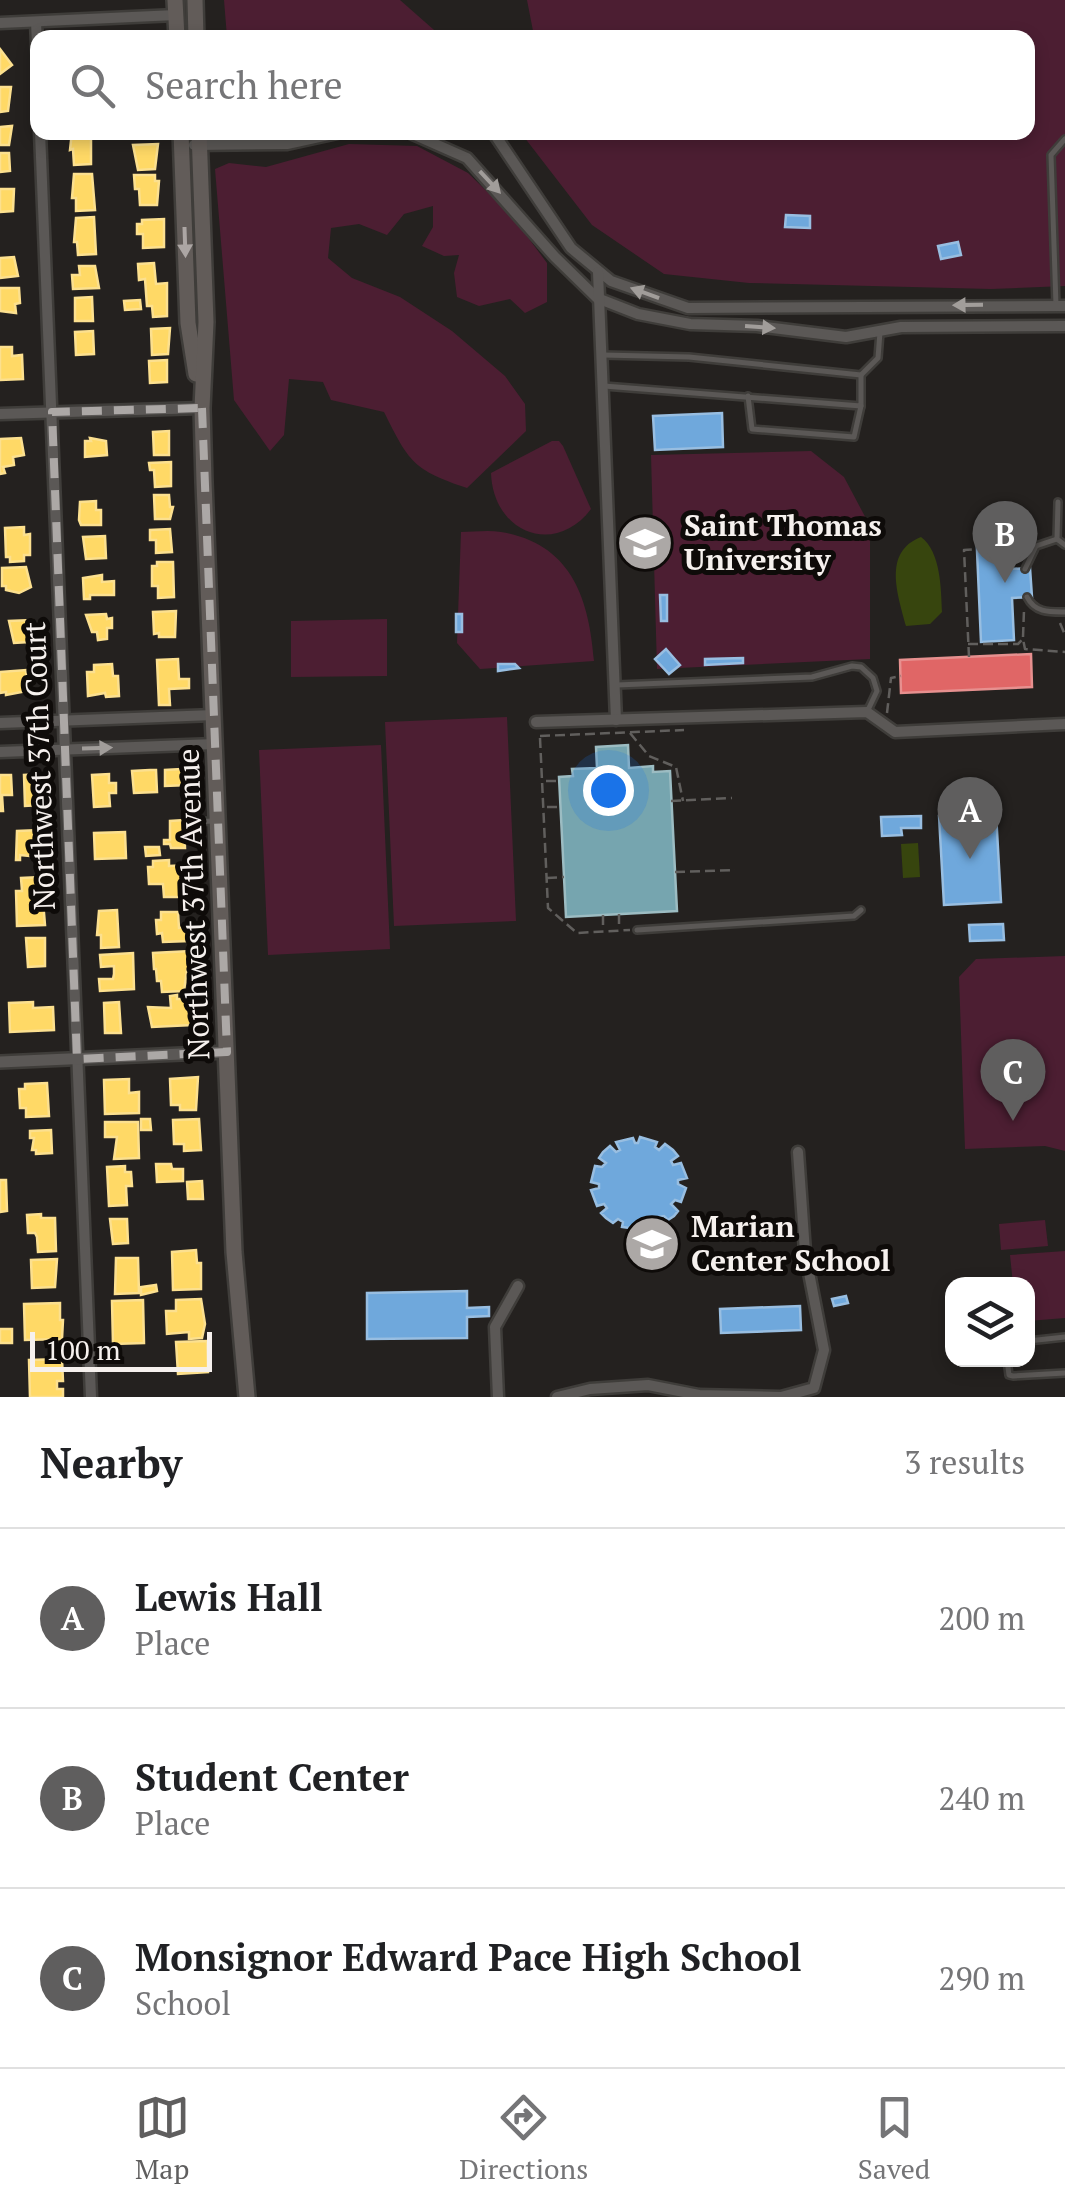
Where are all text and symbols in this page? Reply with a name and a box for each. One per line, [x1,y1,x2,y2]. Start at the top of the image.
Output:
search box [30,30,1035,140]
icon: search [65,58,120,113]
text: Search here [145,60,343,110]
one-way arrow [478,170,501,194]
one-way arrow [178,226,194,258]
one-way arrow [630,285,660,300]
one-way arrow [951,297,983,313]
one-way arrow [745,319,777,335]
pin: B [972,500,1038,583]
place label: Saint Thomas University [684,505,882,579]
school or university icon: Saint Thomas University [615,513,675,573]
street label: Northwest 37th Court [14,621,64,911]
one-way arrow [82,740,114,756]
street label: Northwest 37th Avenue [168,748,218,1060]
your location [583,765,634,816]
pin: A [938,776,1002,859]
pin: C [980,1038,1046,1121]
place label: Marian Center School [691,1206,891,1280]
school or university icon: Marian Center School [622,1214,682,1274]
map controls [945,1277,1035,1367]
button: layers [945,1277,1035,1367]
scale bar [30,1327,212,1372]
text: 100 m [45,1331,121,1368]
text: Nearby [40,1434,182,1490]
text: 3 results [904,1441,1025,1483]
text: Lewis Hall [135,1572,323,1622]
text: A [61,1597,84,1639]
text: 200 m [938,1597,1025,1639]
text: Place [135,1622,210,1664]
text: Student Center [135,1752,409,1802]
text: B [62,1777,83,1819]
text: 240 m [938,1777,1025,1819]
text: Place [135,1802,210,1844]
text: Monsignor Edward Pace High School [135,1932,802,1982]
text: C [62,1957,83,1999]
text: 290 m [938,1957,1025,1999]
text: School [135,1982,231,2024]
tab: Map [135,2090,190,2187]
tab: Directions [459,2090,588,2187]
tab: Saved [858,2090,930,2187]

